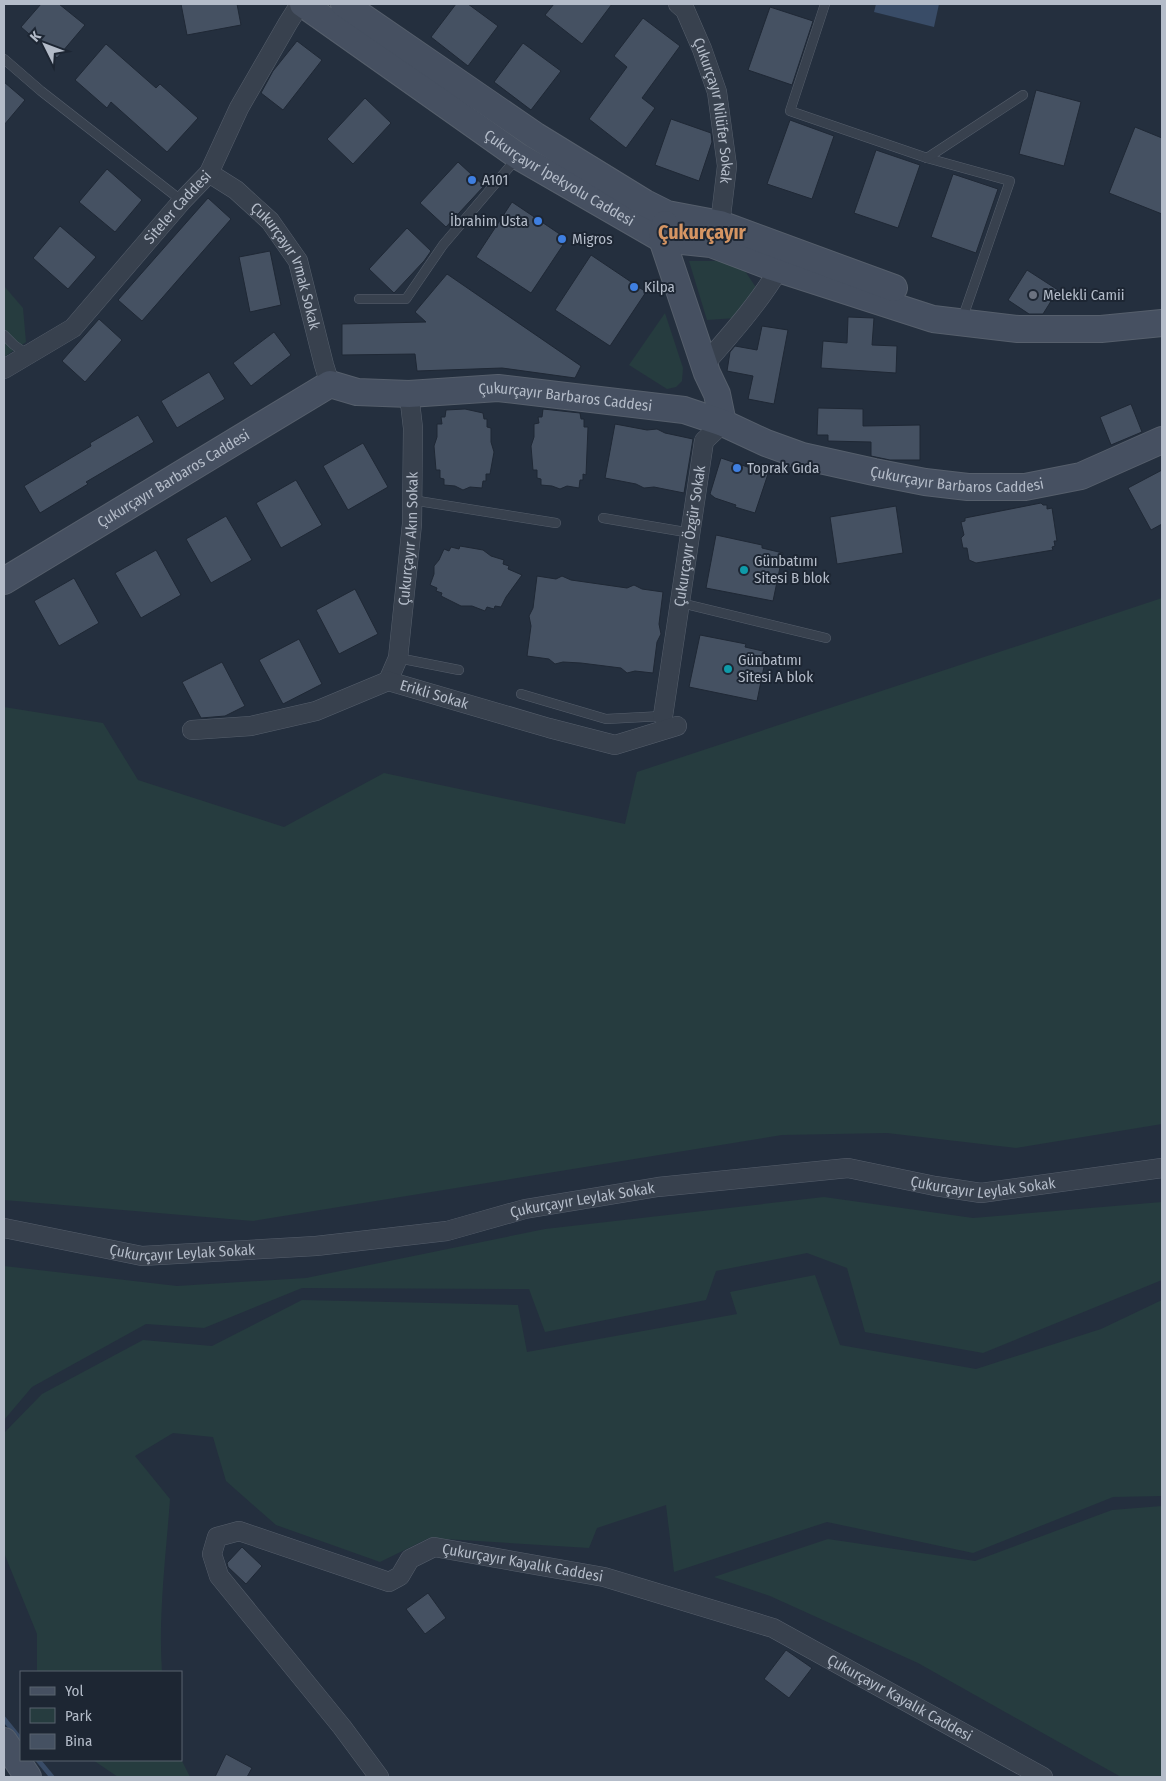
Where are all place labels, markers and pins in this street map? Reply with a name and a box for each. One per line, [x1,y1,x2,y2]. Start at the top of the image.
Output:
place label: A101 [482,171,508,189]
marker: A101 [466,174,478,186]
place label: İbrahim Usta [450,212,528,230]
marker: İbrahim Usta [532,215,544,227]
place label: Migros [572,230,613,248]
marker: Migros [556,233,568,245]
place label: Kilpa [644,278,675,296]
marker: Kilpa [628,281,640,293]
place label: Melekli Camii [1043,286,1125,304]
marker: Melekli Camii [1027,289,1039,301]
place label: Toprak Gıda [747,459,819,477]
marker: Toprak Gıda [731,462,743,474]
place label: Günbatımı Sitesi B blok [754,552,830,587]
marker: Günbatımı Sitesi B blok [738,564,750,576]
place label: Günbatımı Sitesi A blok [738,651,813,686]
marker: Günbatımı Sitesi A blok [722,663,734,675]

